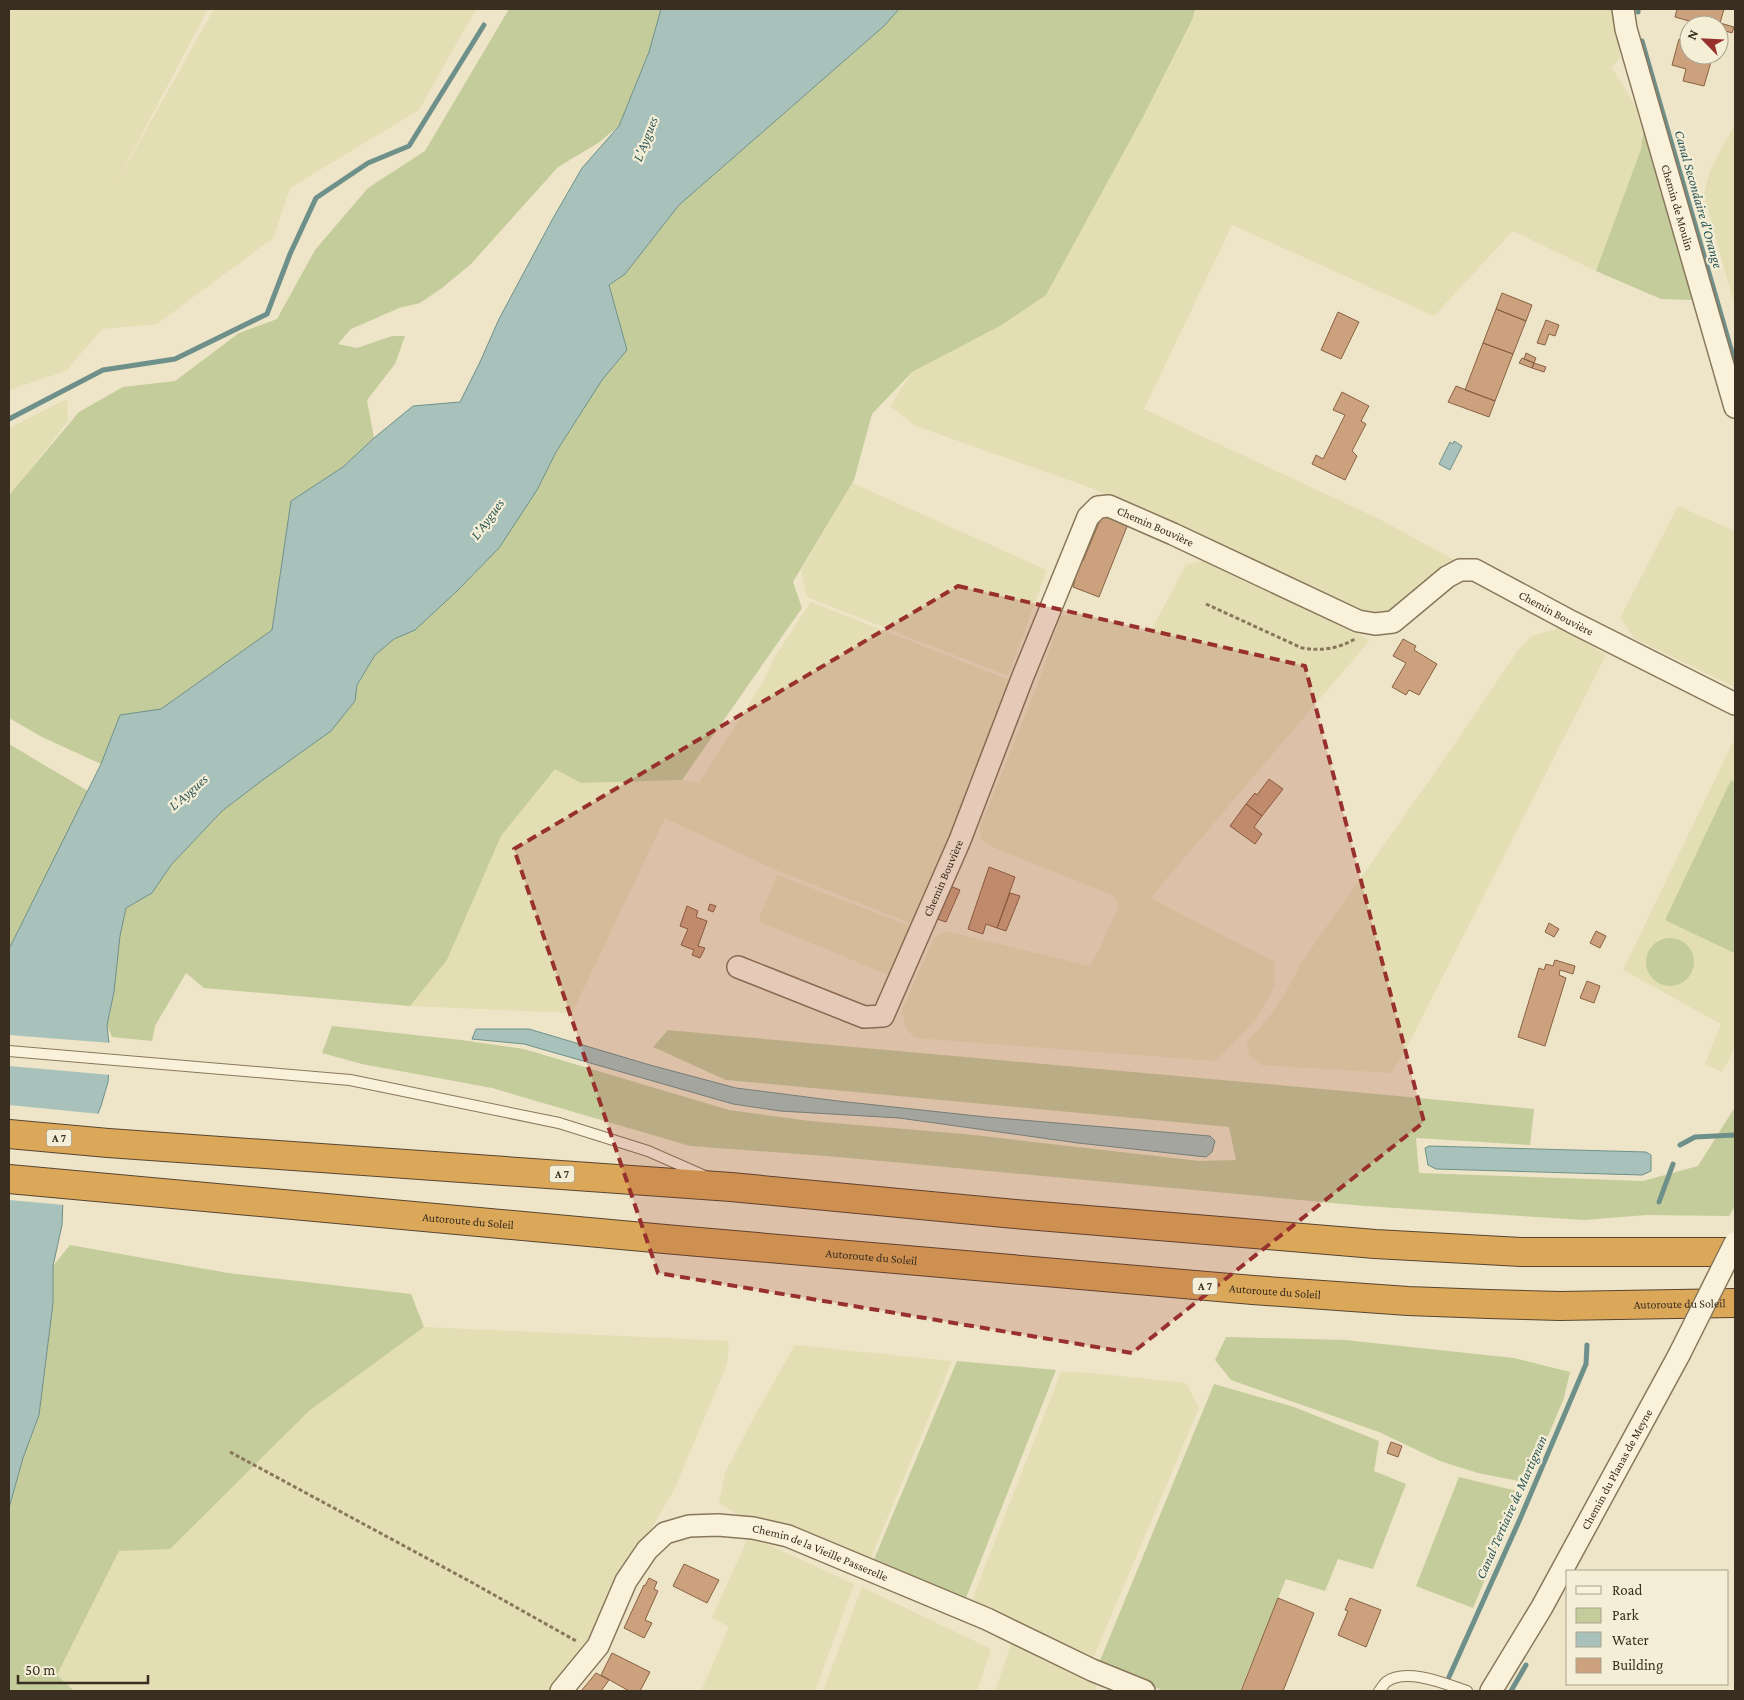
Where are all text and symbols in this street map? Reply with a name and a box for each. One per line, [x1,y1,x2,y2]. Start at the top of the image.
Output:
north arrow [1679,15,1729,65]
text: N [1683,27,1702,42]
water label: L'Aygues [629,114,661,164]
water label: Canal Secondaire d'Orange [1672,128,1727,270]
street label: Chemin de Moulin [1658,163,1697,253]
water label: L'Aygues [467,495,508,543]
street label: Chemin Bouvière [1115,503,1196,550]
street label: Chemin Bouvière [1516,588,1596,639]
water label: L'Aygues [165,770,211,813]
street label: Chemin Bouvière [920,838,966,919]
road number: A 7 [46,1130,72,1146]
road number: A 7 [550,1166,574,1182]
street label: Autoroute du Soleil [422,1210,515,1232]
street label: Autoroute du Soleil [825,1246,918,1268]
road number: A 7 [1192,1278,1218,1294]
street label: Autoroute du Soleil [1229,1281,1321,1302]
street label: Autoroute du Soleil [1633,1296,1726,1312]
street label: Chemin du Planas de Meyne [1578,1406,1655,1532]
water label: Canal Tertiaire de Martignan [1472,1433,1550,1581]
street label: Chemin de la Vieille Passerelle [751,1521,890,1584]
legend [1566,1570,1729,1685]
text: Road [1612,1582,1643,1598]
text: Park [1612,1607,1639,1623]
text: Water [1612,1632,1649,1648]
scale bar [18,1652,148,1684]
text: Building [1612,1657,1663,1674]
text: 50 m [25,1662,55,1678]

